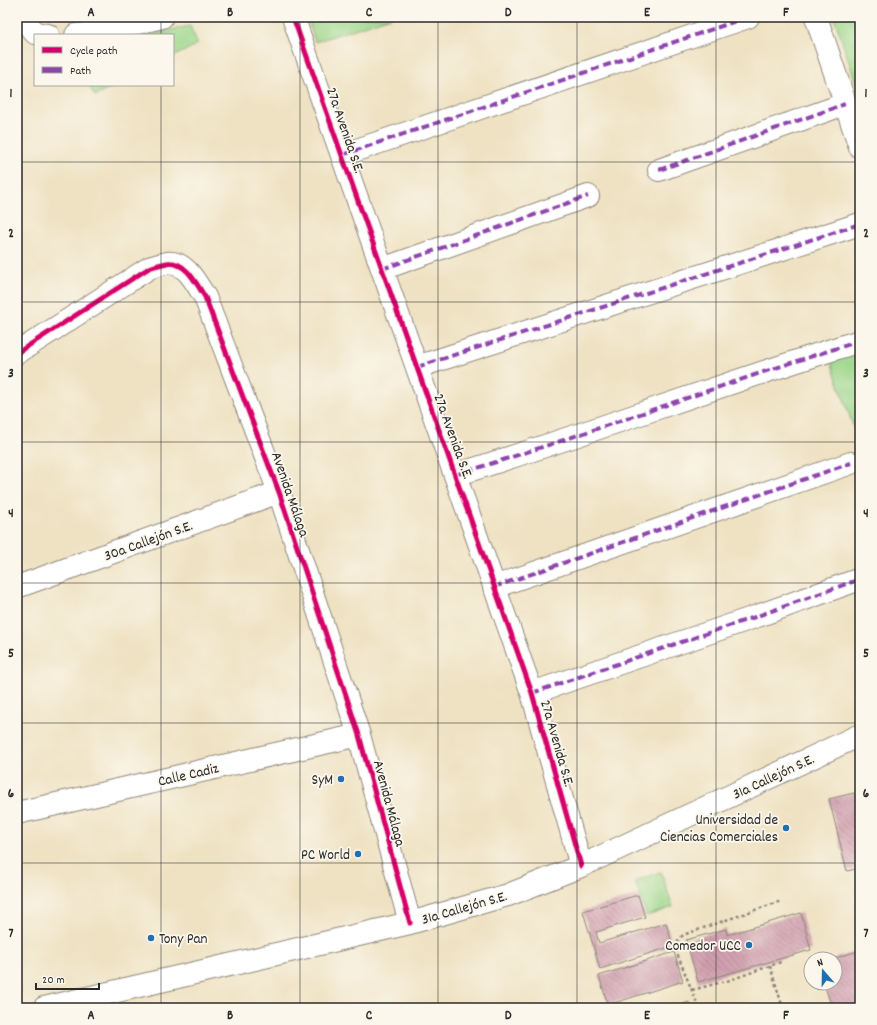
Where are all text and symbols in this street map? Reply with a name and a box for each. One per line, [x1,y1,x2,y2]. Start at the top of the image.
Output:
text: A [87,4,95,23]
text: B [227,4,233,23]
text: C [366,4,373,23]
text: D [505,4,512,23]
text: E [644,4,651,23]
text: F [783,4,789,23]
legend [34,34,174,86]
text: Cycle path [70,43,118,60]
text: Path [70,63,91,80]
text: 1 [10,85,13,104]
street label: 27a Avenida S.E. [319,85,369,177]
text: 1 [865,85,868,104]
text: 2 [8,225,14,244]
text: 2 [863,225,869,244]
text: 3 [8,365,14,384]
text: 3 [863,365,869,384]
street label: 27a Avenida S.E. [426,391,478,482]
street label: Avenida Málaga [264,449,314,541]
text: 4 [8,505,14,524]
text: 4 [863,505,869,524]
street label: 30a Callejón S.E. [101,516,196,568]
text: 5 [8,645,14,664]
text: 5 [863,645,869,664]
street label: 27a Avenida S.E. [533,698,579,790]
street label: 31a Callejón S.E. [729,749,818,806]
street label: Calle Cadiz [156,758,221,794]
street label: Avenida Málaga [366,758,410,850]
place label: SyM [312,770,333,792]
marker: SyM [336,774,346,784]
text: 6 [8,785,15,804]
text: 6 [863,785,870,804]
place label: Universidad de Ciencias Comerciales [660,810,778,849]
marker: Universidad de Ciencias Comerciales [781,823,791,833]
place label: PC World [301,845,350,867]
marker: PC World [353,849,363,859]
street label: 31a Callejón S.E. [419,886,510,932]
text: 7 [9,925,14,944]
text: 7 [864,925,869,944]
place label: Tony Pan [159,929,208,951]
marker: Tony Pan [146,933,156,943]
place label: Comedor UCC [665,936,741,958]
marker: Comedor UCC [744,940,754,950]
north arrow [803,951,843,991]
text: N [815,955,826,972]
scale bar [36,965,99,991]
text: 20 m [42,972,65,989]
text: A [87,1007,95,1025]
text: B [227,1007,233,1025]
text: C [366,1007,373,1025]
text: D [505,1007,512,1025]
text: E [644,1007,651,1025]
text: F [783,1007,789,1025]

